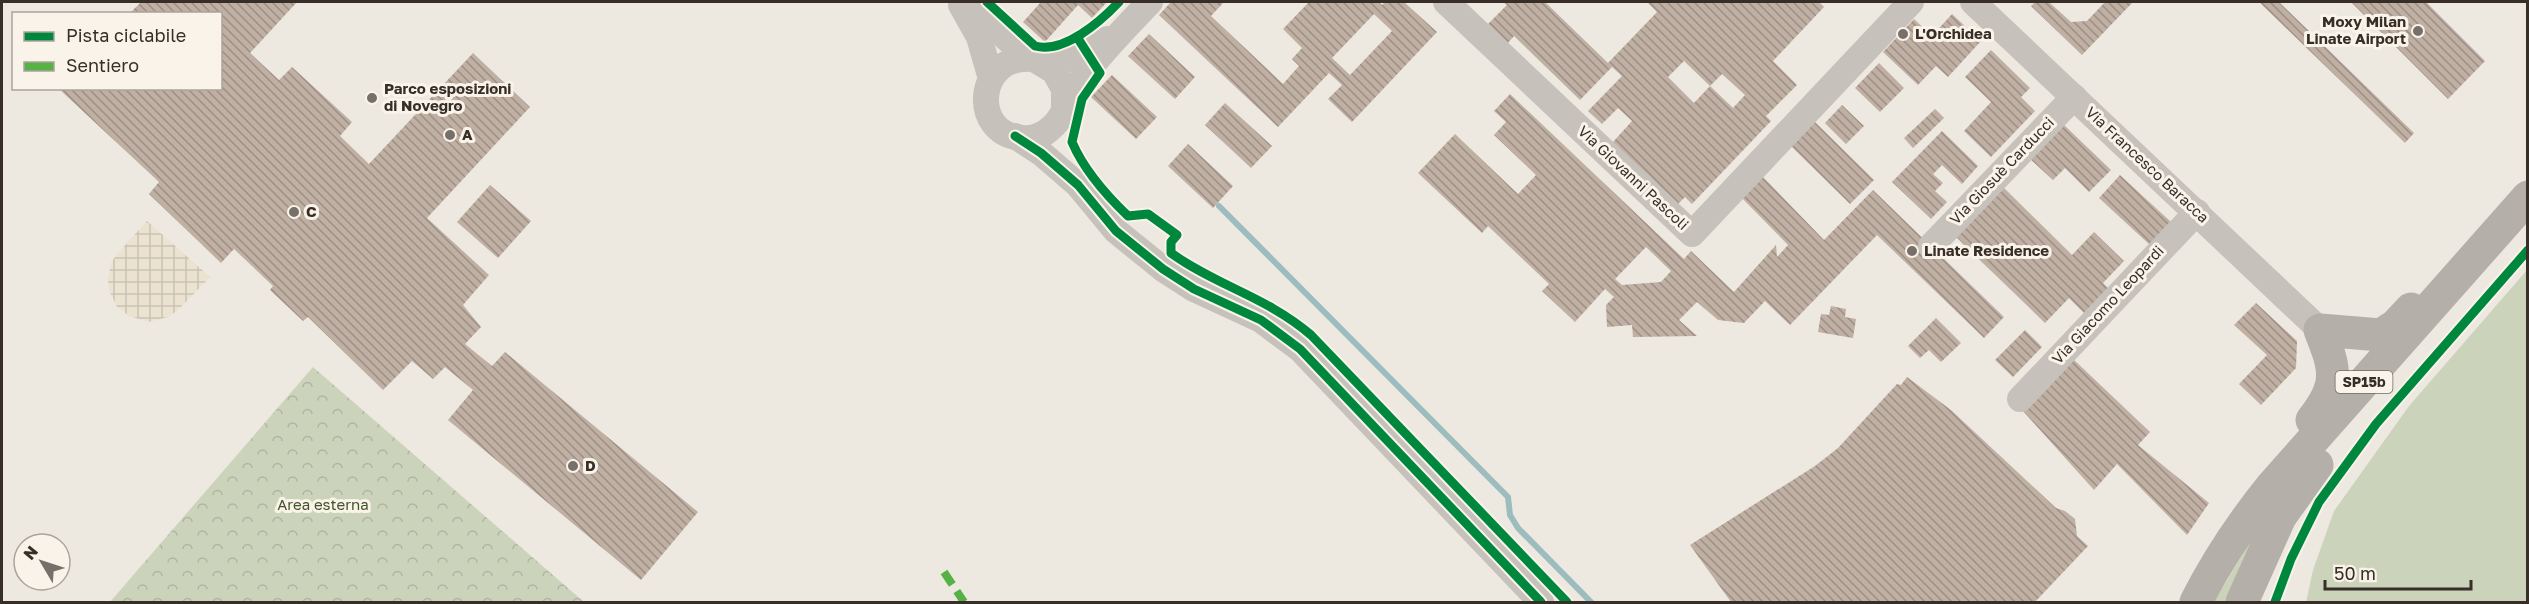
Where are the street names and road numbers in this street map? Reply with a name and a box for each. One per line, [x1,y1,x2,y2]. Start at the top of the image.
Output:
street label: Via Francesco Baracca [2082,102,2213,226]
street label: Via Giosuè Carducci [1945,113,2057,228]
street label: Via Giovanni Pascoli [1575,121,1693,233]
street label: Via Giacomo Leopardi [2048,241,2167,367]
road number: SP15b [2336,371,2392,393]

